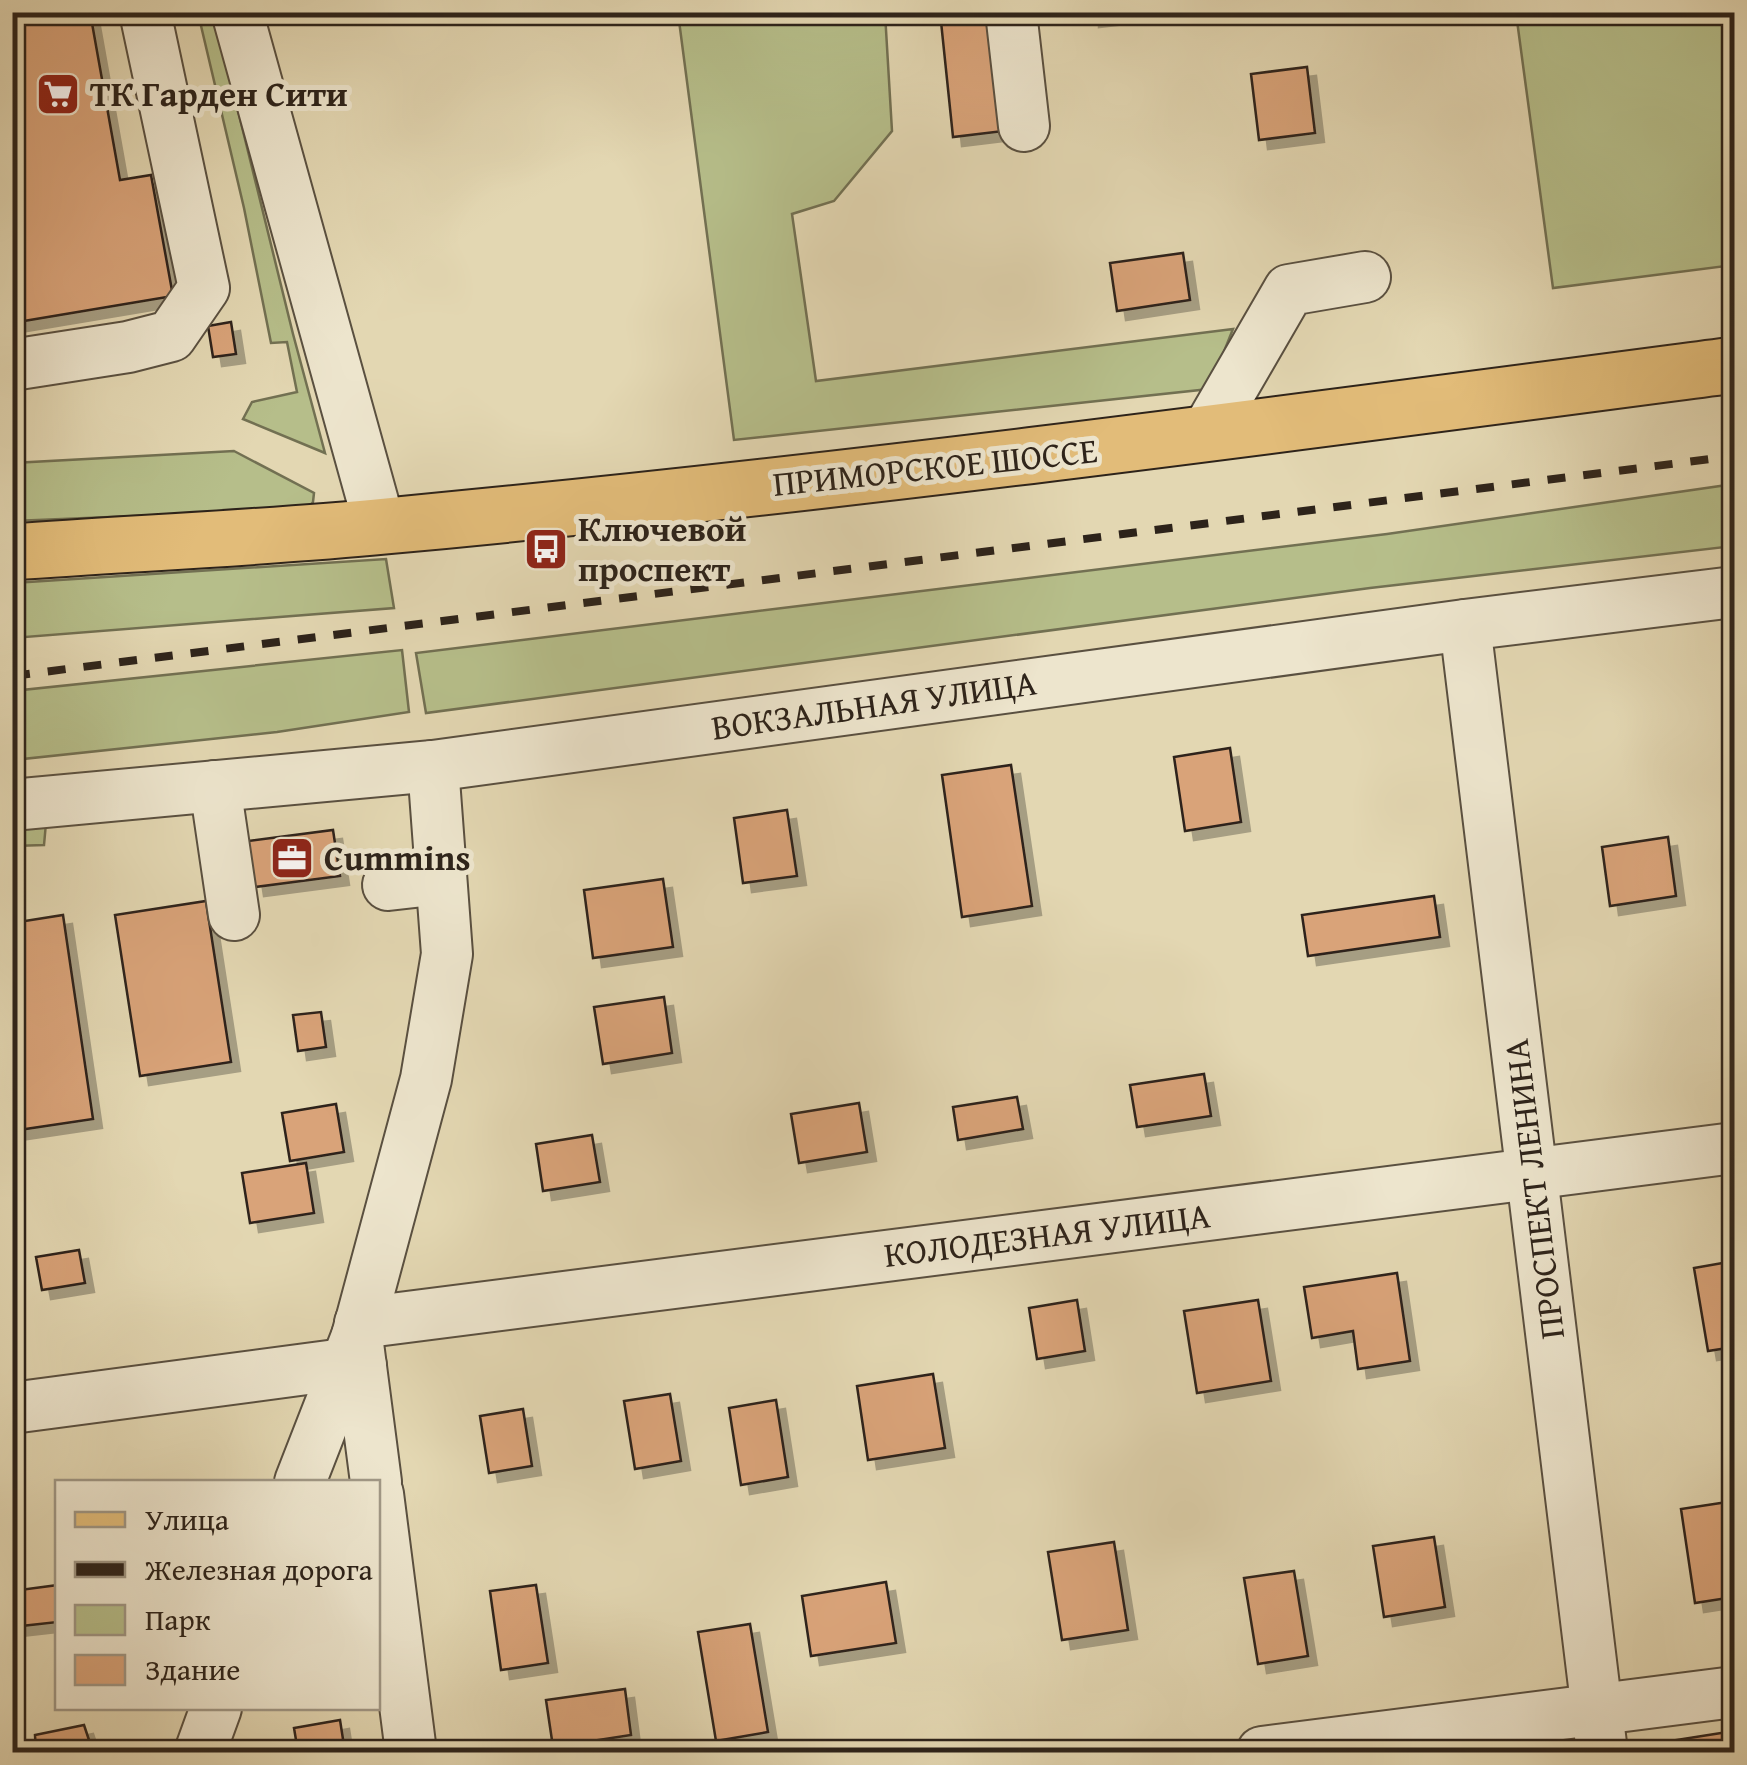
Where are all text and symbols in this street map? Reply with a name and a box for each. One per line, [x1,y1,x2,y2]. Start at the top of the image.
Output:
place label: ТК Гарден Сити [90,68,348,119]
supermarket icon: ТК Гарден Сити [35,71,81,117]
street label: ПРИМОРСКОЕ ШОССЕ [770,424,1100,509]
place label: Ключевой проспект [578,503,747,594]
bus stop icon: Ключевой проспект [523,526,569,572]
street label: ВОКЗАЛЬНАЯ УЛИЦА [708,656,1040,753]
place label: Cummins [324,832,470,883]
office icon: Cummins [269,835,315,881]
street label: ПРОСПЕКТ ЛЕНИНА [1490,1036,1577,1342]
street label: КОЛОДЕЗНАЯ УЛИЦА [881,1189,1213,1280]
legend [55,1480,380,1710]
text: Улица [145,1497,230,1541]
text: Железная дорога [144,1547,374,1591]
text: Парк [145,1597,211,1641]
text: Здание [145,1647,240,1691]

